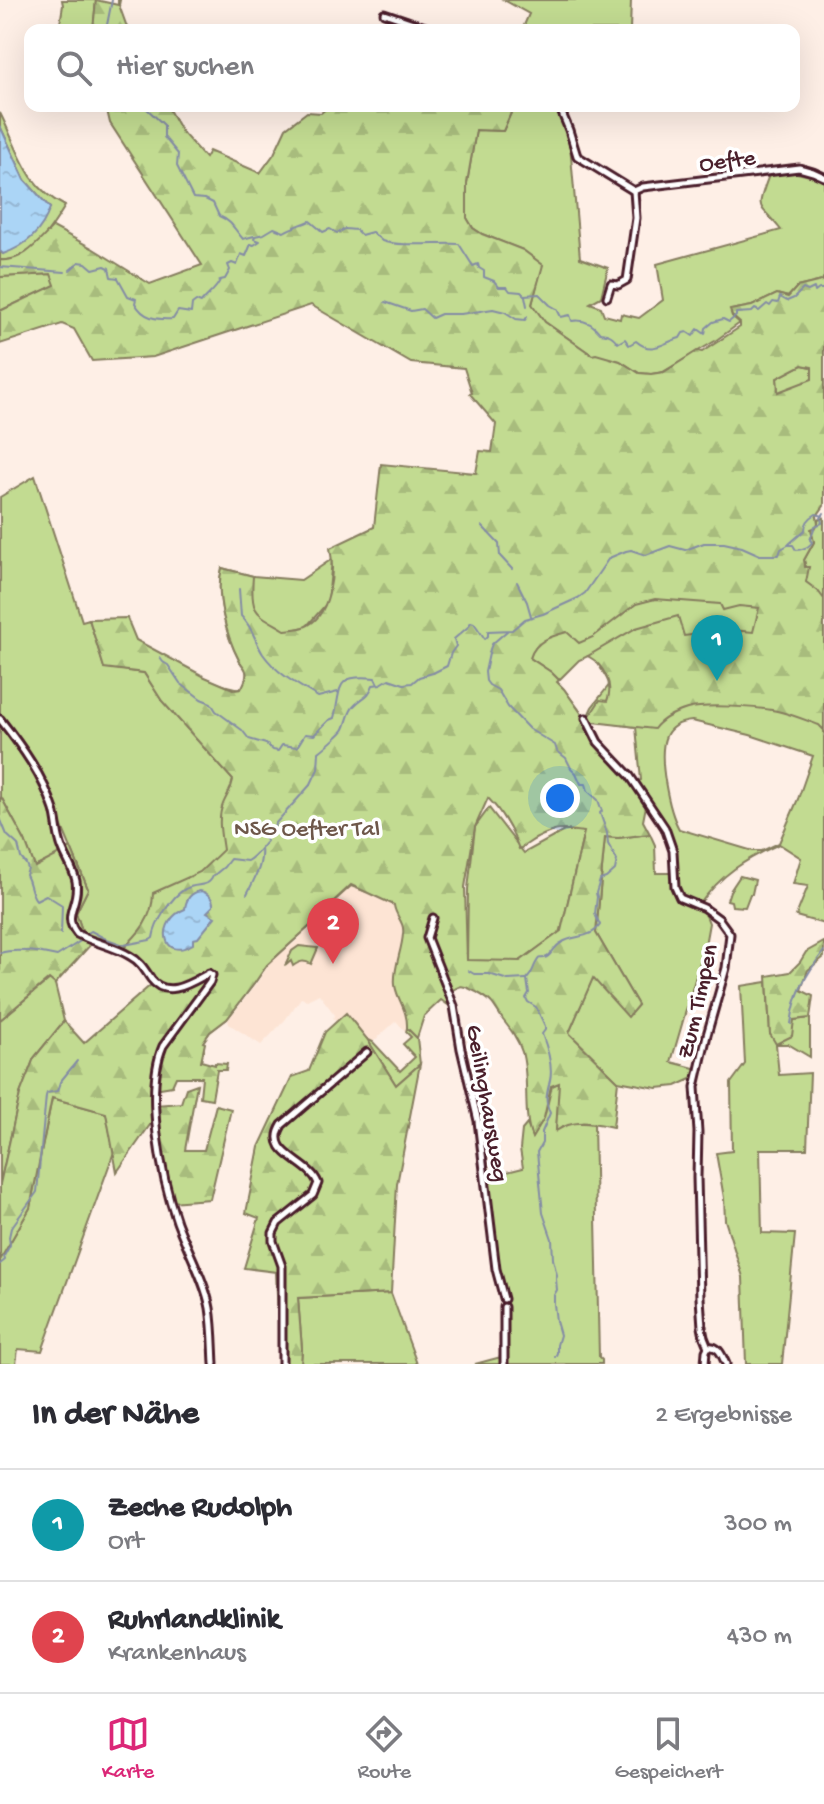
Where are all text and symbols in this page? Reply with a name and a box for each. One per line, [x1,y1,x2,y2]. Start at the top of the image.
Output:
search box [24,24,800,112]
icon: search [52,46,96,90]
text: Hier suchen [116,51,254,86]
street label: Oefte [698,145,758,180]
pin: 1 [691,615,743,681]
your location [540,778,580,818]
park label: NSG Oefter Tal [234,816,380,845]
pin: 2 [307,898,359,964]
street label: Zum Timpen [672,941,727,1062]
street label: Geilinghausweg [457,1023,514,1185]
text: In der Nähe [32,1396,199,1436]
text: 2 Ergebnisse [655,1401,792,1432]
text: Zeche Rudolph [108,1492,292,1527]
text: 1 [53,1510,63,1541]
text: 300 m [724,1510,792,1541]
text: Ort [108,1527,143,1558]
text: Ruhrlandklinik [108,1604,280,1639]
text: 2 [52,1622,64,1653]
text: 430 m [727,1622,792,1653]
text: Krankenhaus [108,1639,246,1670]
tab: Karte [102,1712,154,1786]
tab: Route [358,1712,411,1786]
tab: Gespeichert [615,1712,722,1786]

